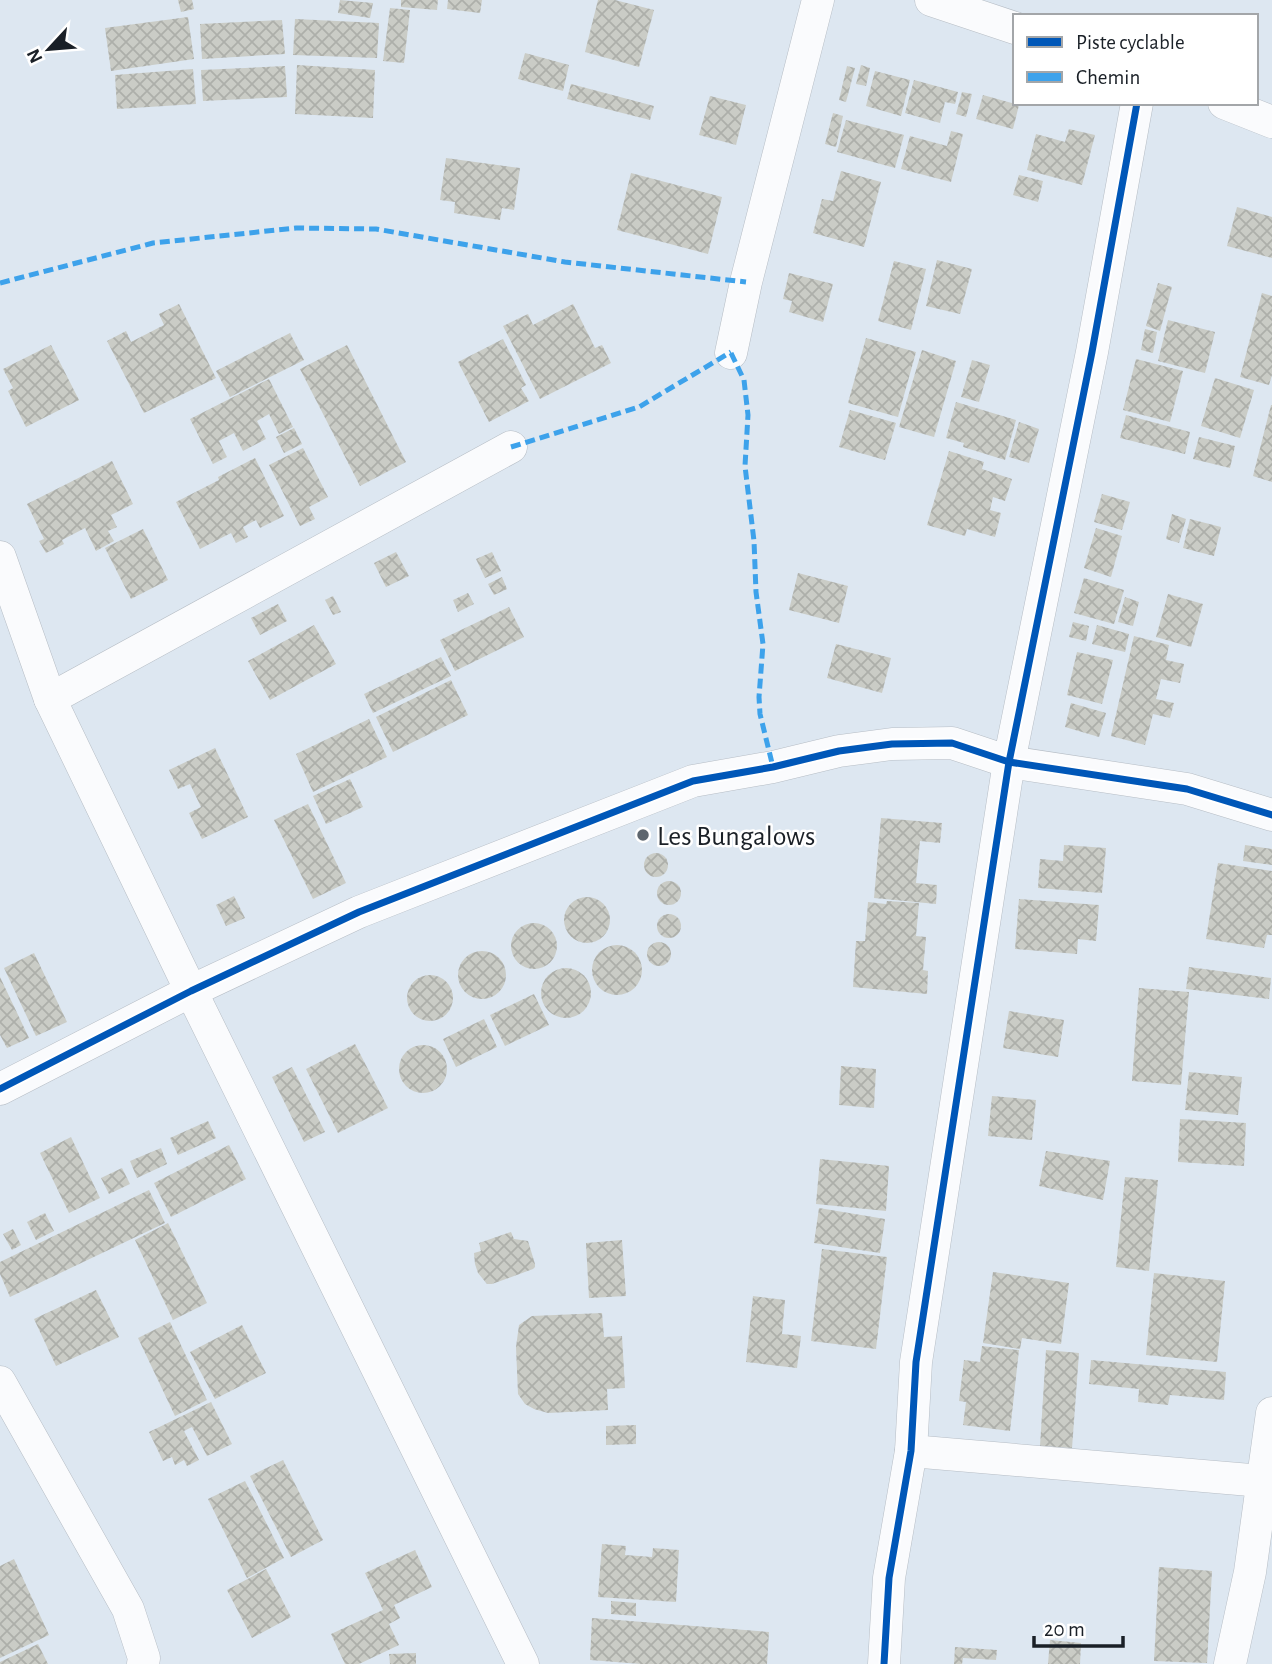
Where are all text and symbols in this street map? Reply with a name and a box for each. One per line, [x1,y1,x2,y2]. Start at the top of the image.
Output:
north arrow [14,14,84,84]
legend [1013,14,1258,105]
text: Piste cyclable [1076,32,1185,53]
text: N [24,46,47,66]
text: Chemin [1076,67,1140,88]
place label: Les Bungalows [657,823,815,851]
marker: Les Bungalows [635,827,651,843]
scale bar [1034,1604,1123,1648]
text: 20 m [1044,1619,1085,1640]

